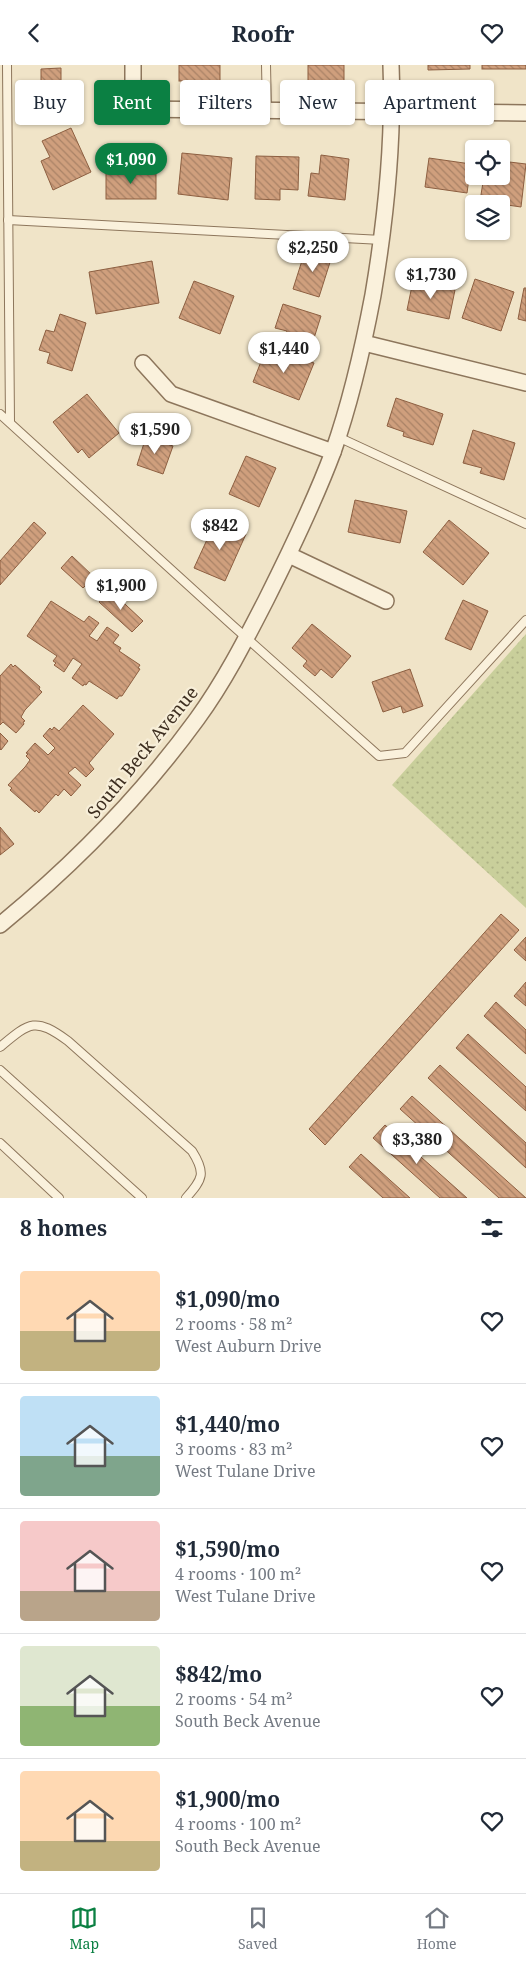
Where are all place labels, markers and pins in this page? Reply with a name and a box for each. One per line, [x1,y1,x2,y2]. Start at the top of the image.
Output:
pin: $1,090 [90,143,172,185]
pin: $2,250 [272,231,354,273]
pin: $1,730 [390,257,472,300]
pin: $1,440 [243,331,325,374]
pin: $1,590 [114,413,196,455]
pin: $842 [190,509,250,551]
pin: $1,900 [80,569,162,611]
pin: $3,380 [376,1123,458,1165]

